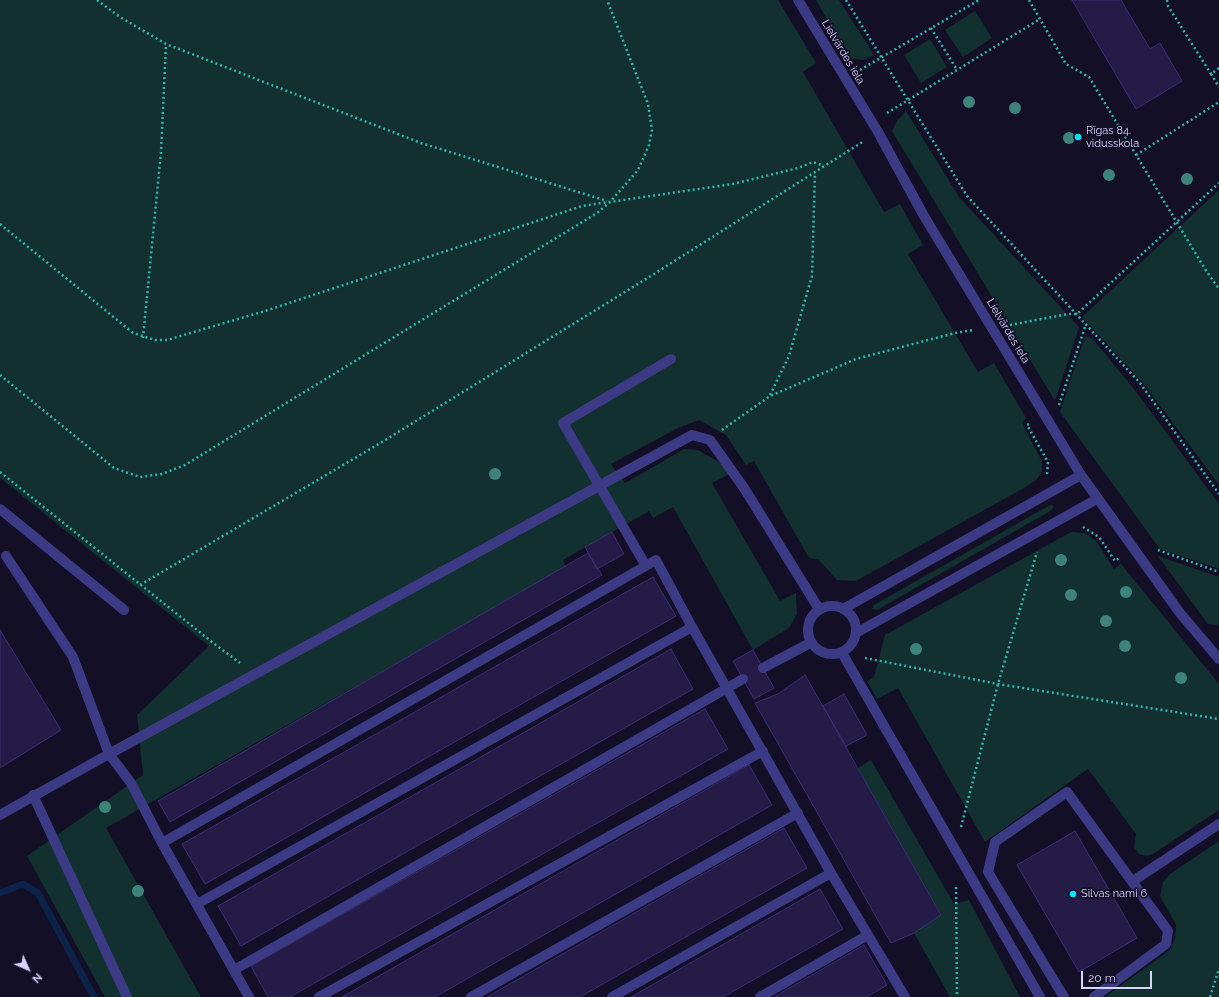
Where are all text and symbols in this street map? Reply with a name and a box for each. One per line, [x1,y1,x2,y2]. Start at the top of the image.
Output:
street label: Lielvārdes iela [819,17,867,87]
place label: Rīgas 84. vidusskola [1086,124,1139,150]
marker: Rīgas 84. vidusskola [1073,132,1083,142]
street label: Lielvārdes iela [984,296,1032,366]
place label: Silvas nami 6 [1081,887,1147,901]
marker: Silvas nami 6 [1068,889,1078,899]
north arrow [8,949,48,989]
scale bar [1083,963,1154,989]
text: N [29,970,44,985]
text: 20 m [1088,971,1116,985]

